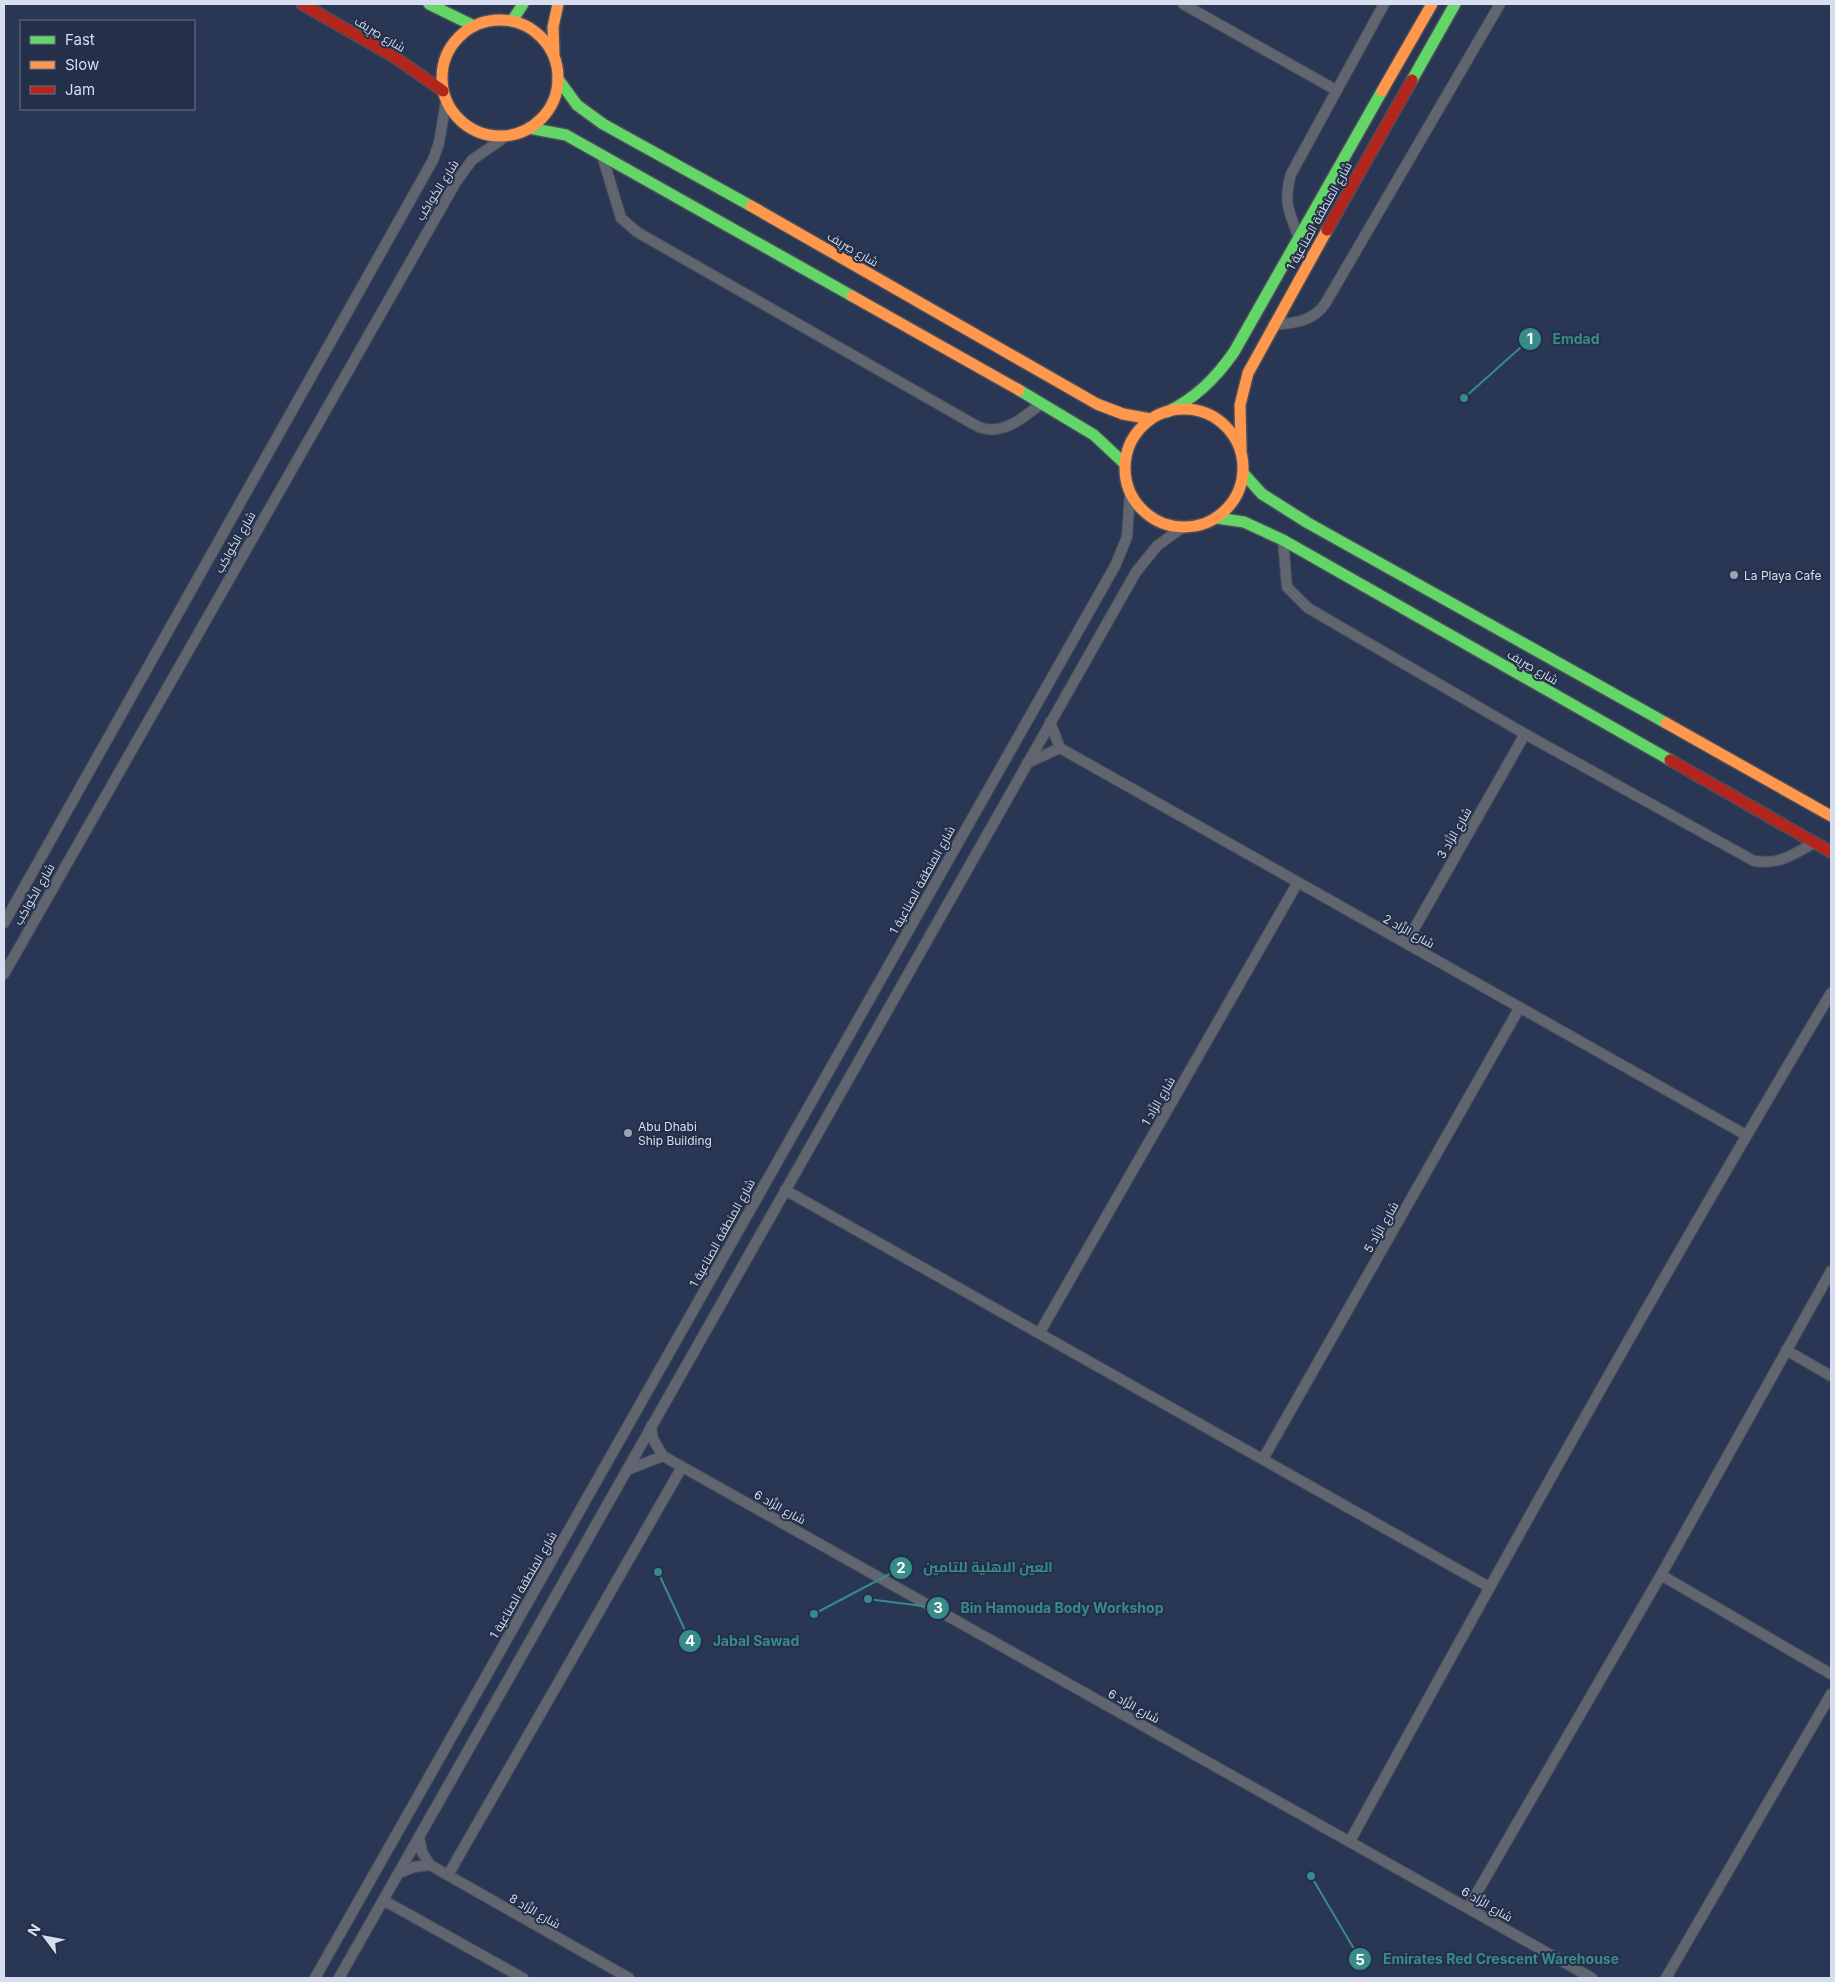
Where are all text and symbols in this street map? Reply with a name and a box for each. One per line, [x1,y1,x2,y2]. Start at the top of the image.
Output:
street label: شارع صِرِيف [351,13,408,56]
legend [20,20,195,110]
text: Fast [65,30,95,49]
text: Slow [65,55,99,74]
text: Jam [65,80,95,99]
street label: شارع الكَواكِب [412,157,462,224]
street label: شارع المنطقة الصناعية 1 [1283,159,1356,273]
street label: شارع صِرِيف [824,228,881,271]
callout: Emdad [1518,324,1610,353]
text: 1 [1527,329,1533,348]
text: Emdad [1552,330,1600,347]
street label: شارع الكَواكِب [211,509,260,576]
place label: La Playa Cafe [1744,568,1821,583]
marker: La Playa Cafe [1728,569,1740,581]
street label: شارع صِرِيف [1504,646,1561,689]
street label: شارع الزَّاد 3 [1433,805,1476,862]
street label: شارع المنطقة الصناعية 1 [886,823,959,937]
street label: شارع الكَواكِب [10,861,59,928]
street label: شارع الزَّاد 2 [1380,911,1437,952]
street label: شارع الزَّاد 1 [1138,1074,1179,1129]
place label: Abu Dhabi Ship Building [638,1119,712,1148]
marker: Abu Dhabi Ship Building [622,1127,634,1139]
street label: شارع المنطقة الصناعية 1 [686,1176,759,1290]
street label: شارع الزَّاد 5 [1360,1199,1403,1256]
street label: شارع الزَّاد 6 [751,1487,808,1528]
street label: شارع المنطقة الصناعية 1 [486,1529,561,1642]
callout: العين الاهلية للتامين [888,1553,1063,1582]
text: 2 [896,1558,906,1577]
text: العين الاهلية للتامين [923,1558,1053,1576]
callout: Bin Hamouda Body Workshop [925,1594,1173,1623]
text: 3 [933,1598,943,1617]
text: Bin Hamouda Body Workshop [960,1599,1164,1616]
callout: Jabal Sawad [677,1627,809,1656]
text: 4 [685,1631,695,1650]
text: Jabal Sawad [713,1632,799,1649]
street label: شارع الزَّاد 6 [1105,1686,1162,1727]
street label: شارع الزَّاد 6 [1458,1883,1515,1926]
street label: شارع الزَّاد 8 [506,1890,563,1933]
north arrow [20,1912,70,1962]
text: N [24,1921,44,1939]
callout: Emirates Red Crescent Warehouse [1348,1945,1629,1974]
text: 5 [1355,1950,1365,1969]
text: Emirates Red Crescent Warehouse [1383,1950,1619,1967]

